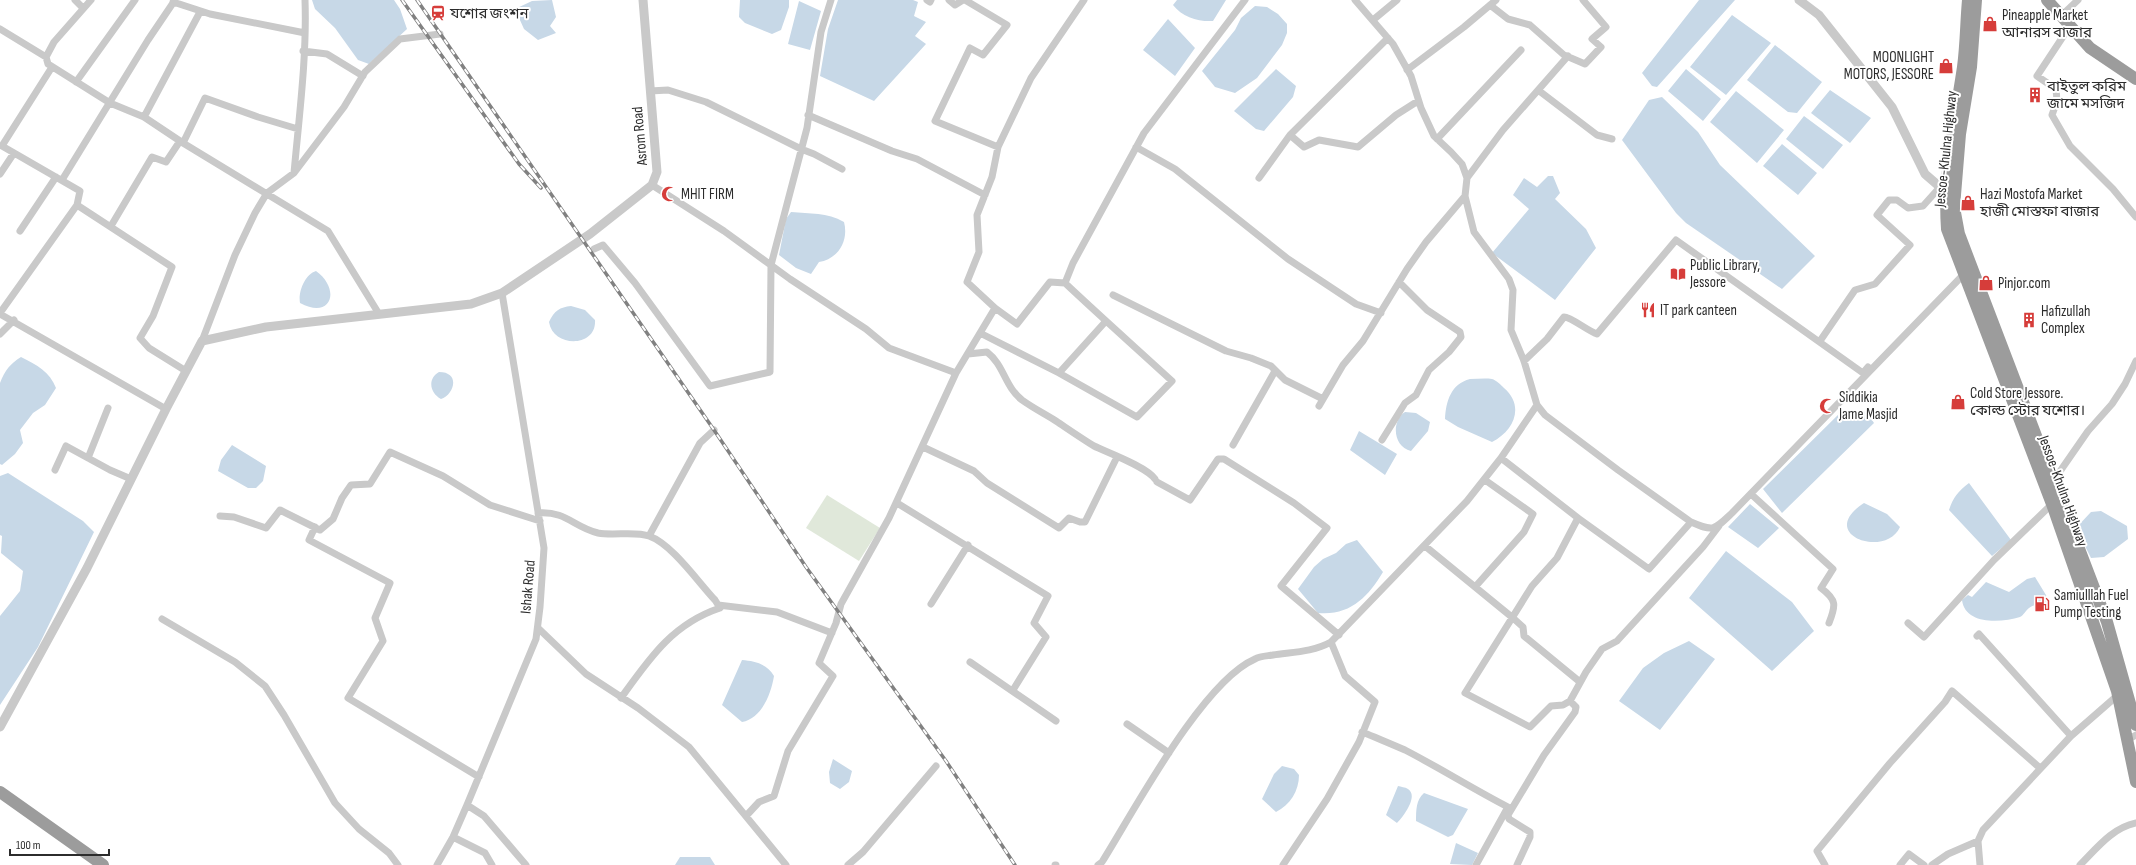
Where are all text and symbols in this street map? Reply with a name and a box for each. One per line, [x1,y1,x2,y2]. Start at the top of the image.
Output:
station icon: যশোর জংশন [429,4,447,22]
place label: যশোর জংশন [449,4,529,23]
place label: Pineapple Market আনারস বাজার [2001,6,2093,42]
shop icon: Pineapple Market আনারস বাজার [1981,15,1999,33]
place label: MOONLIGHT MOTORS, JESSORE [1844,48,1934,84]
shop icon: MOONLIGHT MOTORS, JESSORE [1937,57,1955,75]
place label: বাইতুল করিম জামে মসজিদ [2046,77,2127,113]
building icon: বাইতুল করিম জামে মসজিদ [2026,86,2044,104]
street label: Jessoe-Khulna Highway [1930,90,1962,209]
street label: Asrom Road [628,106,652,167]
mosque icon: MHIT FIRM [660,185,678,203]
place label: MHIT FIRM [681,185,734,204]
place label: Hazi Mostofa Market হাজী মোস্তফা বাজার [1979,185,2100,221]
shop icon: Hazi Mostofa Market হাজী মোস্তফা বাজার [1959,194,1977,212]
place label: Public Library, Jessore [1689,256,1760,292]
library icon: Public Library, Jessore [1669,265,1687,283]
shop icon: Pinjor.com [1977,274,1995,292]
place label: Pinjor.com [1998,274,2050,293]
restaurant icon: IT park canteen [1639,301,1657,319]
place label: IT park canteen [1660,301,1737,320]
place label: Hafizullah Complex [2041,302,2090,338]
building icon: Hafizullah Complex [2020,311,2038,329]
place label: Cold Store Jessore. কোল্ড স্টোর যশোর। [1970,384,2085,420]
place label: Siddikia Jame Masjid [1838,388,1898,424]
shop icon: Cold Store Jessore. কোল্ড স্টোর যশোর। [1949,393,1967,411]
mosque icon: Siddikia Jame Masjid [1818,397,1836,415]
street label: Jessoe-Khulna Highway [2034,432,2092,549]
street label: Ishak Road [516,559,540,615]
place label: Samiulllah Fuel Pump Testing [2054,586,2129,622]
fuel station icon: Samiulllah Fuel Pump Testing [2033,595,2051,613]
scale bar [10,831,109,857]
text: 100 m [16,838,41,853]

